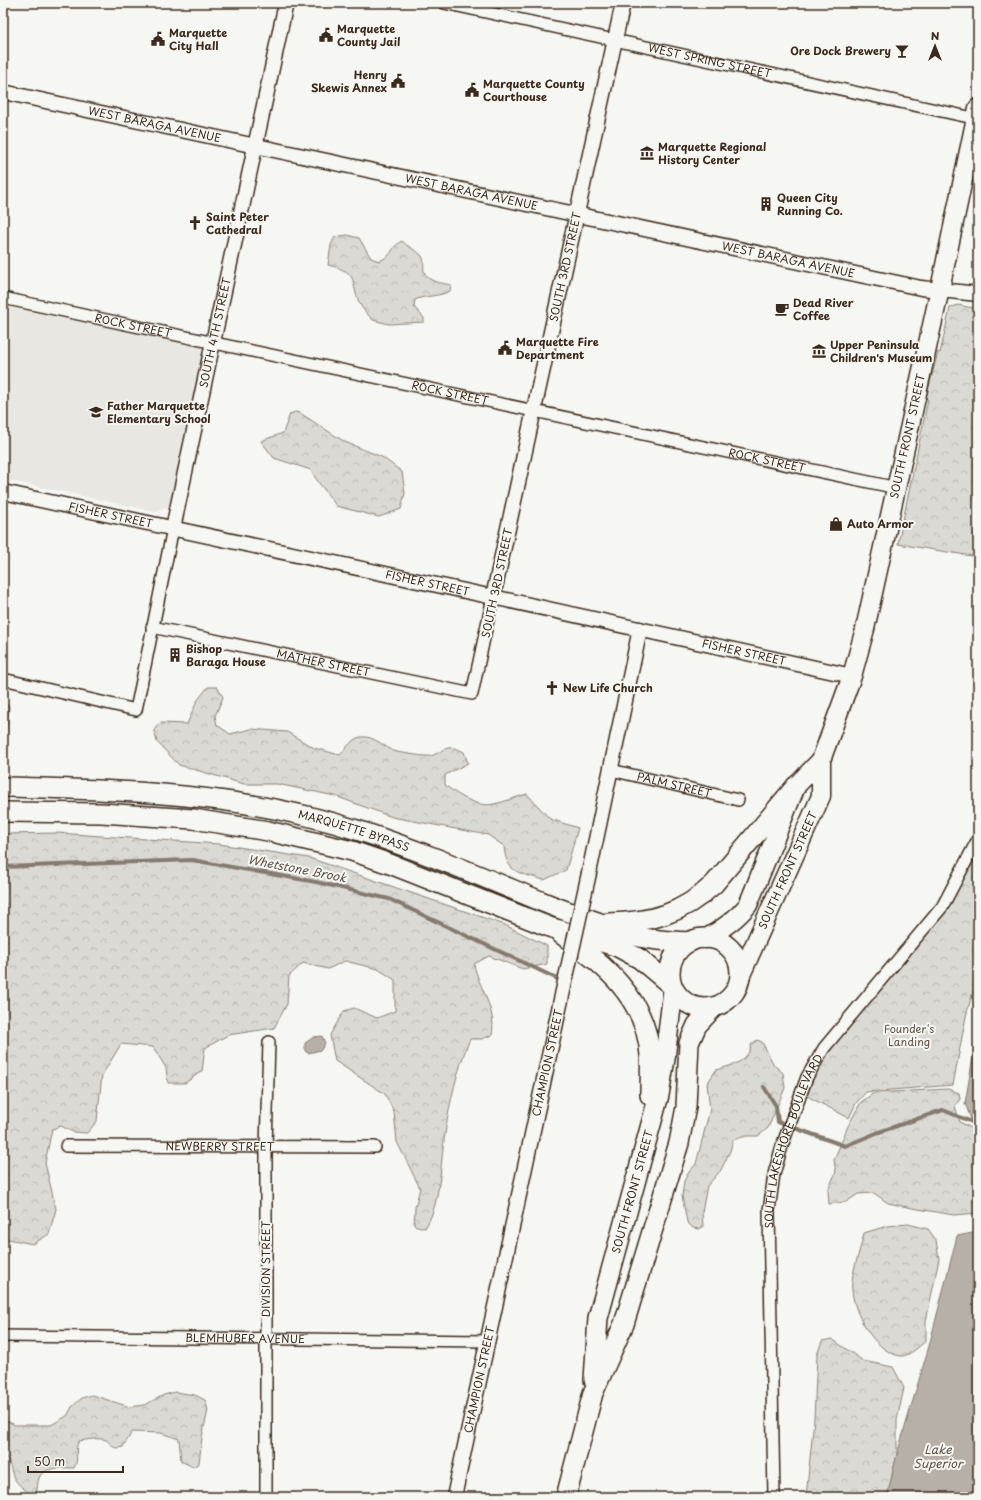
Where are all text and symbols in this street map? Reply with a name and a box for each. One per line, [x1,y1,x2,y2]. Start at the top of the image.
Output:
place label: Marquette County Jail [337,20,400,50]
place label: Marquette City Hall [169,24,227,54]
north arrow [915,26,955,66]
public building icon: Marquette County Jail [318,27,334,43]
text: N [931,27,940,44]
public building icon: Marquette City Hall [150,31,166,47]
street label: WEST SPRING STREET [647,39,774,82]
place label: Ore Dock Brewery [790,42,891,59]
bar icon: Ore Dock Brewery [894,43,910,59]
place label: Henry Skewis Annex [311,66,387,96]
public building icon: Henry Skewis Annex [390,73,406,89]
place label: Marquette County Courthouse [483,75,585,105]
public building icon: Marquette County Courthouse [464,82,480,98]
street label: WEST BARAGA AVENUE [87,101,223,146]
place label: Marquette Regional History Center [658,138,766,168]
museum icon: Marquette Regional History Center [639,145,655,161]
street label: WEST BARAGA AVENUE [404,169,540,214]
place label: Queen City Running Co. [777,189,843,219]
building icon: Queen City Running Co. [758,196,774,212]
place label: Saint Peter Cathedral [206,208,269,238]
street label: SOUTH 3RD STREET [545,210,585,323]
church icon: Saint Peter Cathedral [187,215,203,231]
street label: WEST BARAGA AVENUE [720,237,857,282]
street label: SOUTH 4TH STREET [194,275,235,389]
place label: Dead River Coffee [793,294,854,324]
cafe icon: Dead River Coffee [774,301,790,317]
street label: ROCK STREET [93,309,174,342]
place label: Marquette Fire Department [516,333,599,363]
place label: Upper Peninsula Children's Museum [830,336,932,366]
public building icon: Marquette Fire Department [497,340,513,356]
museum icon: Upper Peninsula Children's Museum [811,343,827,359]
street label: SOUTH FRONT STREET [885,372,929,500]
street label: ROCK STREET [410,376,491,409]
place label: Father Marquette Elementary School [107,397,211,427]
school or university icon: Father Marquette Elementary School [88,404,104,420]
street label: ROCK STREET [727,443,808,476]
street label: FISHER STREET [67,497,155,532]
place label: Auto Armor [847,515,914,532]
shop icon: Auto Armor [828,516,844,532]
street label: SOUTH 3RD STREET [477,526,517,639]
street label: FISHER STREET [384,565,471,600]
street label: FISHER STREET [700,634,788,669]
place label: Bishop Baraga House [186,640,266,670]
street label: MATHER STREET [275,644,372,680]
building icon: Bishop Baraga House [167,647,183,663]
place label: New Life Church [563,679,653,696]
church icon: New Life Church [544,680,560,696]
street label: PALM STREET [635,767,714,802]
street label: MARQUETTE BYPASS [297,805,412,856]
street label: SOUTH FRONT STREET [754,808,821,932]
water label: Whetstone Brook [246,850,349,887]
street label: CHAMPION STREET [527,1007,567,1118]
park label: Founder's Landing [884,1020,934,1050]
street label: SOUTH LAKESHORE BOULEVARD [760,1051,827,1229]
street label: SOUTH FRONT STREET [607,1128,657,1255]
street label: NEWBERRY STREET [166,1137,275,1155]
street label: DIVISION STREET [257,1220,274,1317]
street label: CHAMPION STREET [459,1324,499,1435]
street label: BLEMHUBER AVENUE [185,1329,305,1347]
water label: Lake Superior [914,1440,964,1472]
scale bar [28,1448,123,1474]
text: 50 m [34,1452,65,1470]

